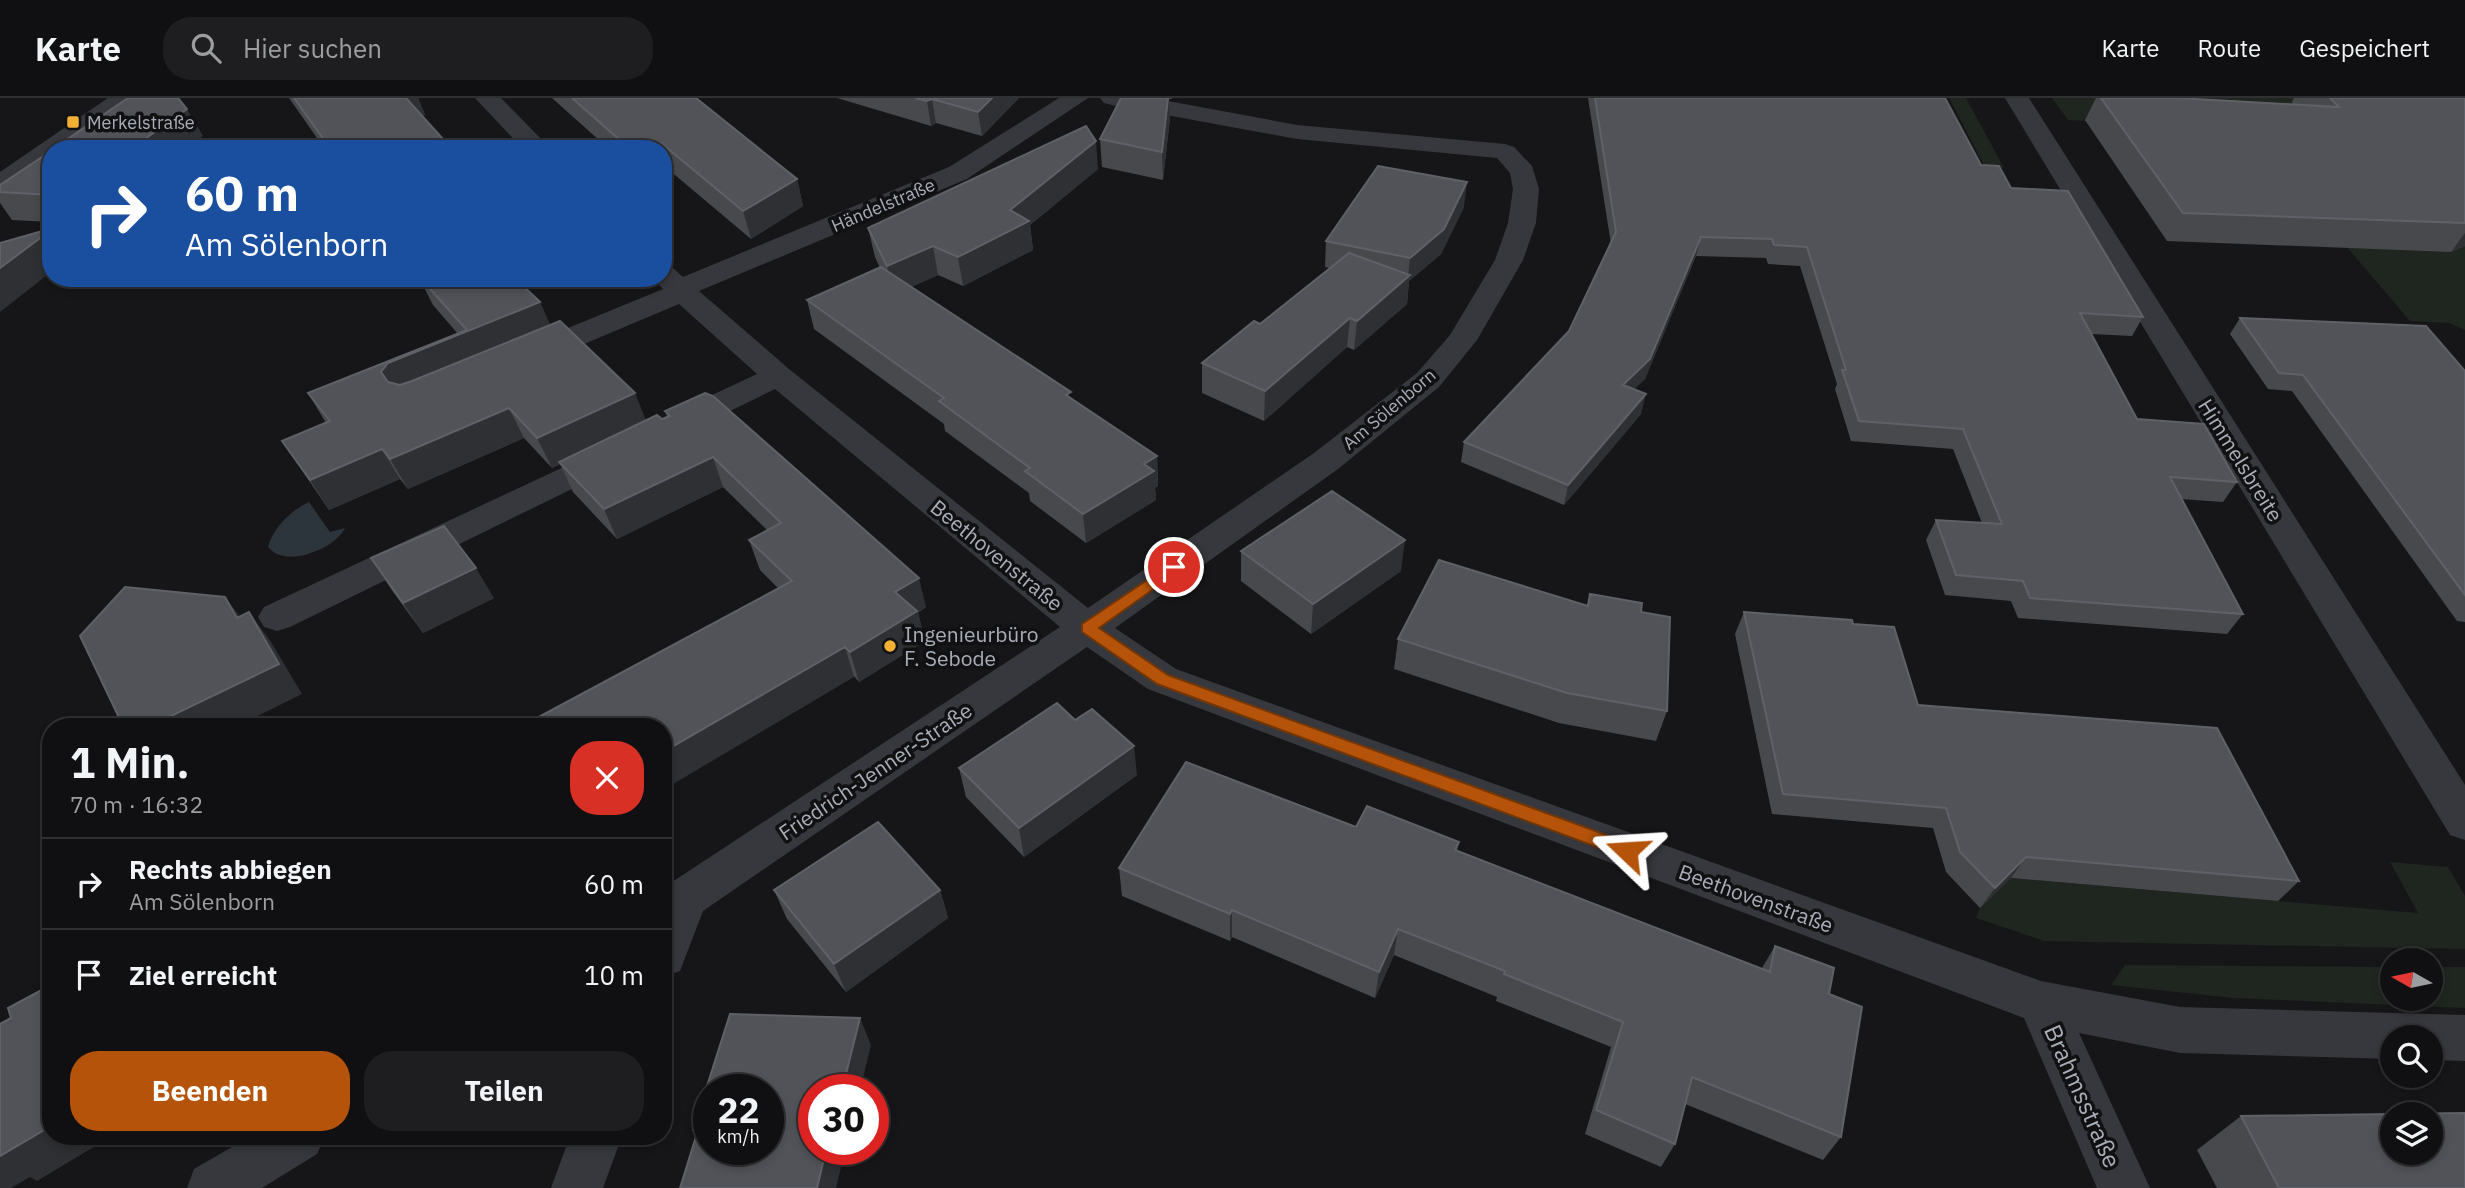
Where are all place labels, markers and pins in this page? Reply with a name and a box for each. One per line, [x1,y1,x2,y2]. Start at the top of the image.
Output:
place label: Merkelstraße [87,111,195,134]
marker: Merkelstraße [65,114,81,130]
pin [1144,537,1204,597]
place label: Ingenieurbüro F. Sebode [904,620,1039,672]
marker: Ingenieurbüro F. Sebode [882,638,898,654]

